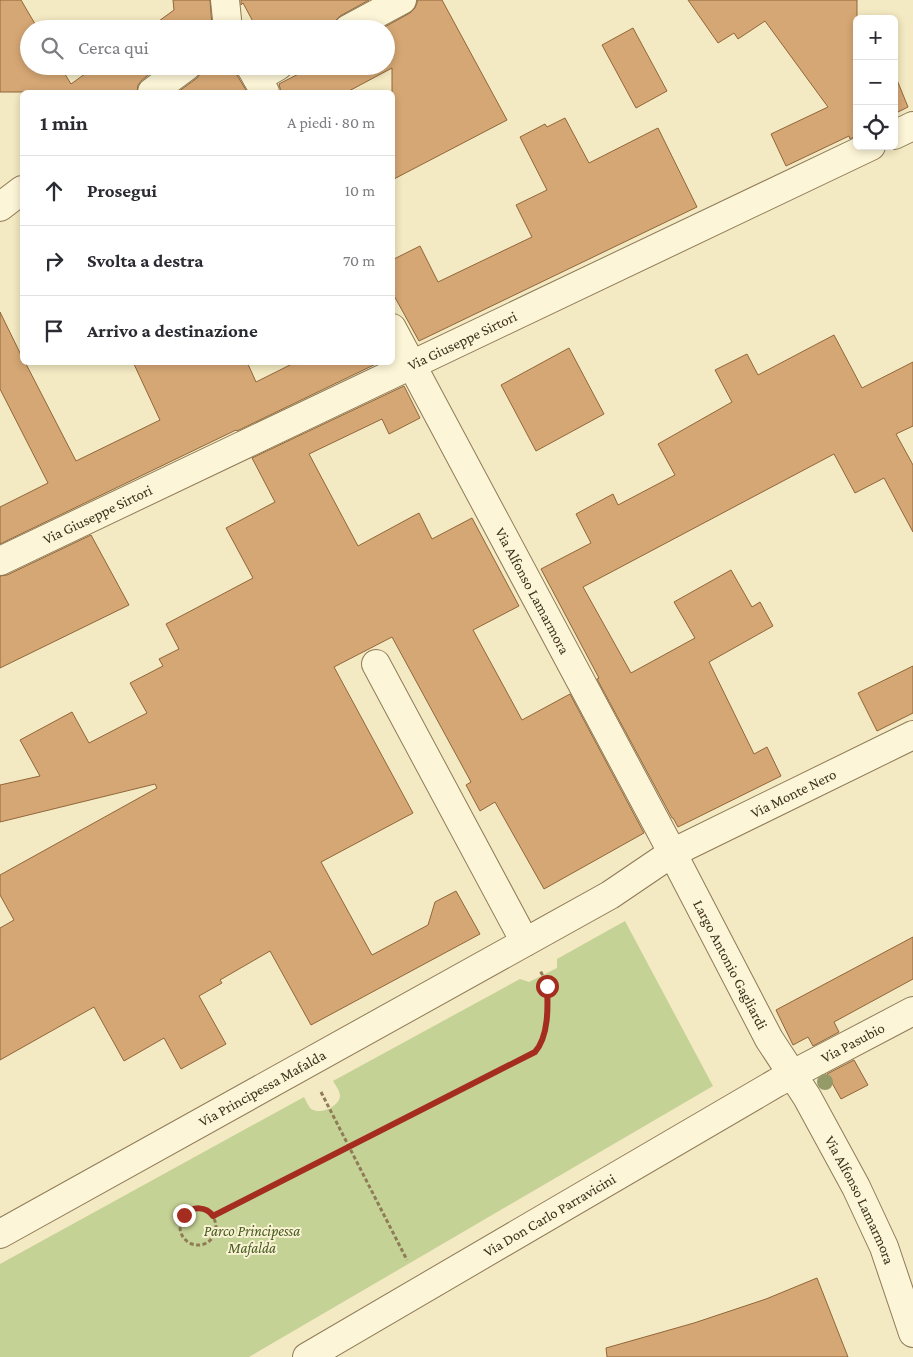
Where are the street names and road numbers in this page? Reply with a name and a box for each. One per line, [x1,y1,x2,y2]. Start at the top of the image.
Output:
street label: Via Giuseppe Sirtori [405,308,519,374]
street label: Via Giuseppe Sirtori [40,482,155,547]
street label: Via Alfonso Lamarmora [492,525,573,657]
street label: Via Monte Nero [748,766,839,821]
street label: Largo Antonio Gagliardi [690,897,771,1032]
street label: Via Pasubio [818,1019,887,1066]
street label: Via Principessa Mafalda [196,1047,329,1130]
street label: Via Alfonso Lamarmora [822,1133,897,1266]
street label: Via Don Carlo Parravicini [481,1170,619,1260]

